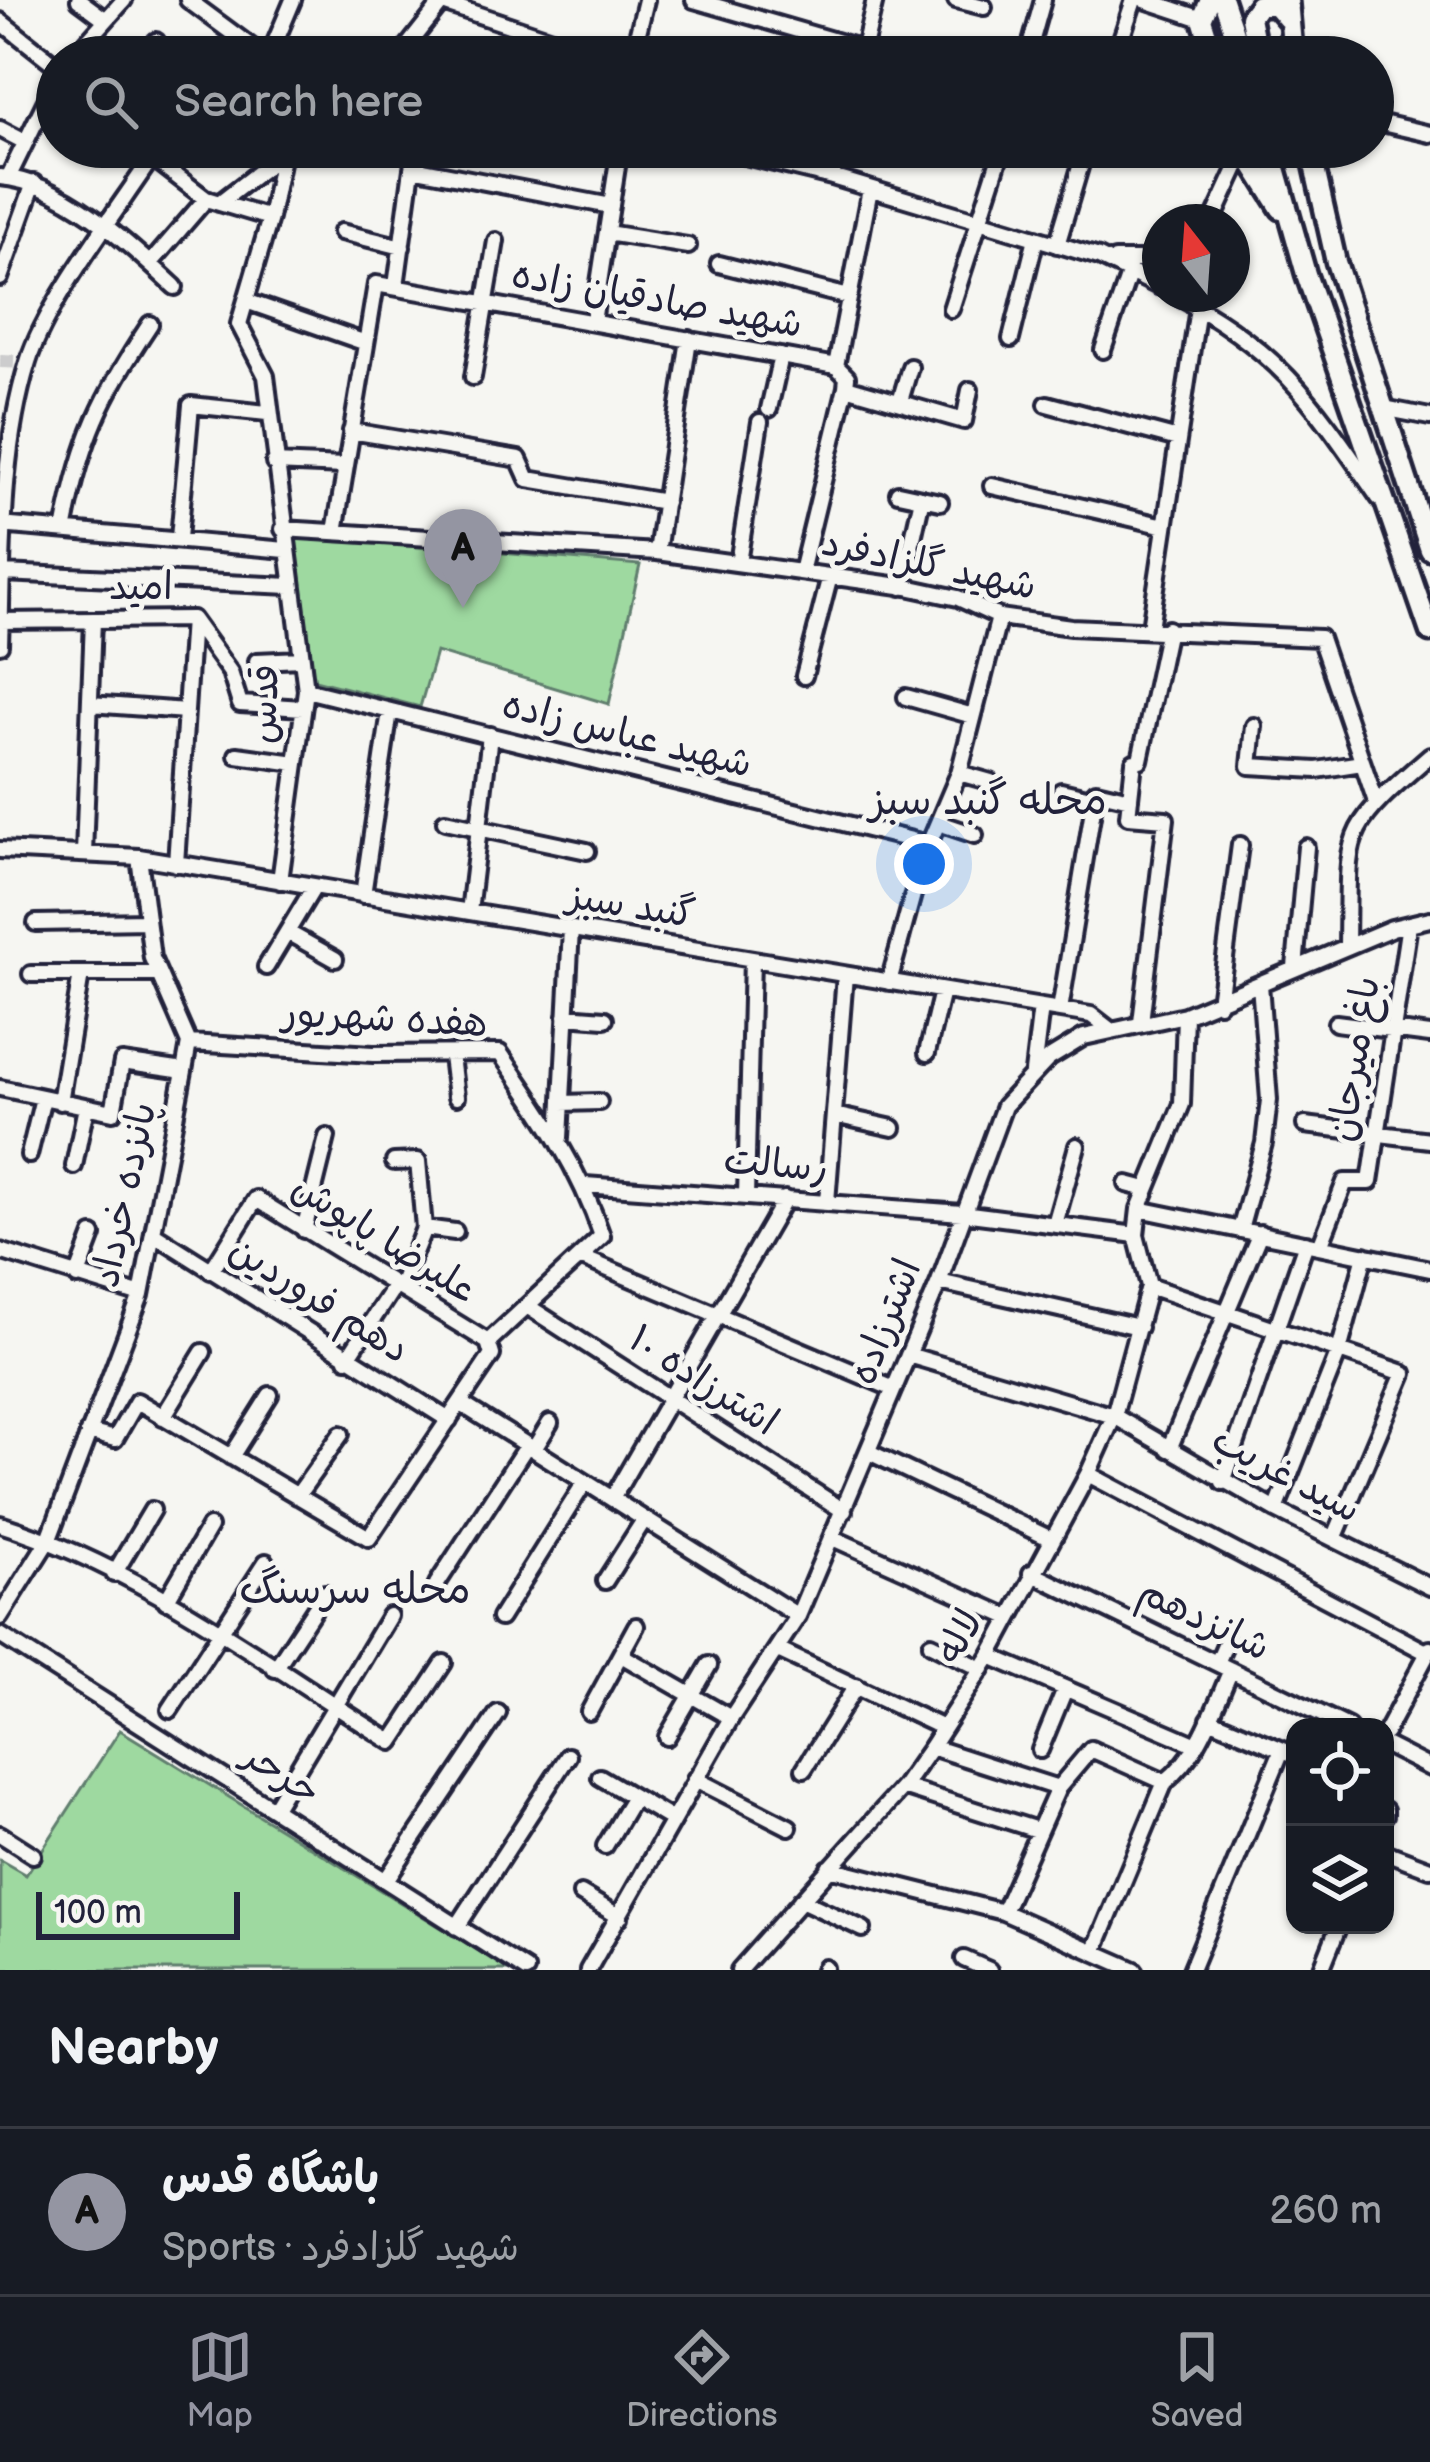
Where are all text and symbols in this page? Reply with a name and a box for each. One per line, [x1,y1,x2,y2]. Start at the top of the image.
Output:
search box [36,36,1394,168]
icon: search [78,69,144,135]
text: Search here [174,75,423,130]
north arrow [1142,204,1250,312]
street label: شهید صادقیان زاده [508,251,806,349]
pin: A [424,509,502,608]
street label: شهید گلزادفرد [817,519,1041,611]
street label: امید [109,564,173,611]
street label: قدس [240,663,290,745]
street label: شهید عباس زاده [497,681,757,789]
district label: محله گنبد سبز [866,776,1107,827]
your location [894,834,954,894]
street label: گنبد سبز [561,872,698,939]
street label: باغ میرجان [1319,973,1393,1145]
street label: هفده شهریور [278,990,489,1048]
street label: پانزده خرداد [82,1098,168,1292]
street label: رسالت [722,1137,830,1193]
street label: علیرضا پاپوش [283,1164,485,1314]
street label: دهم فروردین [218,1226,418,1377]
street label: اشترزاده [840,1253,932,1391]
street label: اشترزاده ۱۰ [620,1315,786,1447]
street label: سید غریب [1204,1416,1368,1534]
district label: محله سرسنگ [239,1565,471,1616]
street label: شانزدهم [1129,1568,1277,1675]
street label: لاله [926,1602,994,1672]
map controls [1286,1718,1394,1934]
button: locate [1286,1718,1394,1826]
street label: حرحر [232,1731,328,1816]
button: layers [1286,1826,1394,1934]
scale bar [36,1886,240,1939]
text: 100 m [54,1893,142,1933]
text: Nearby [48,2018,219,2079]
text: باشگاه قدس [162,2151,379,2206]
text: A [75,2188,99,2235]
text: 260 m [1269,2188,1382,2235]
text: Sports · شهید گلزادفرد [162,2225,519,2272]
tab: Map [187,2324,253,2436]
tab: Directions [626,2324,778,2436]
tab: Saved [1151,2324,1243,2436]

